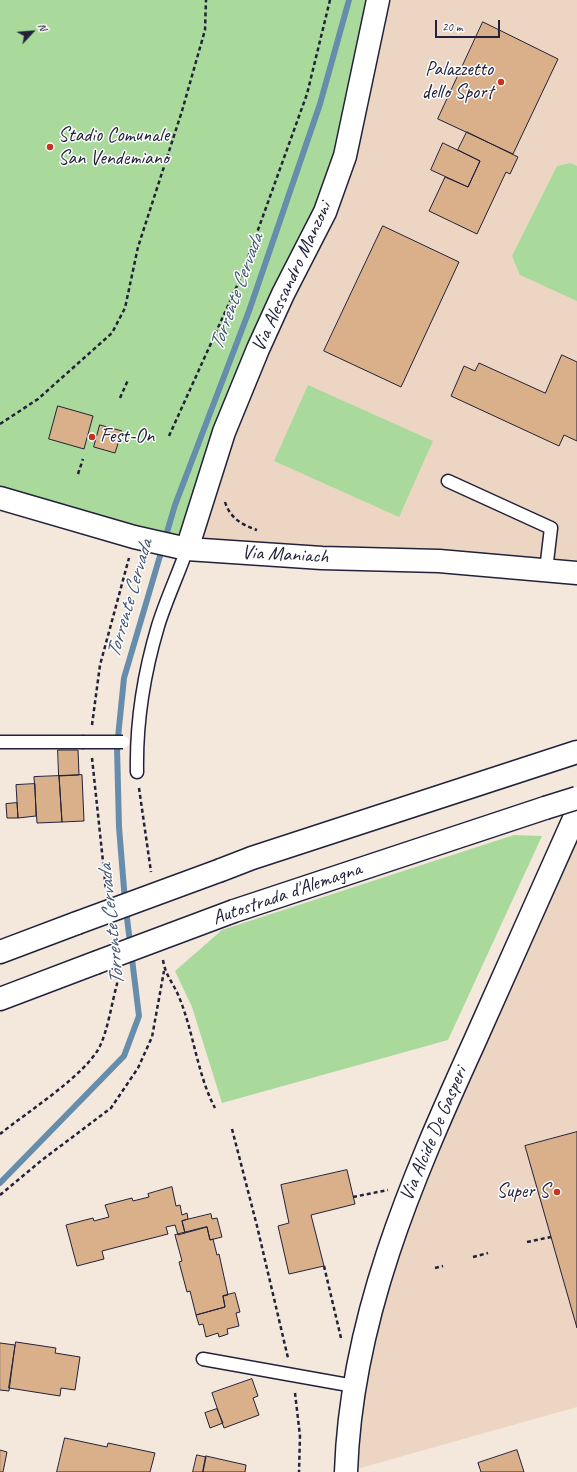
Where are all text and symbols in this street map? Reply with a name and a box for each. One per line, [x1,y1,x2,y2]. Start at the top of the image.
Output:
north arrow [12,12,52,52]
scale bar [437,12,502,38]
text: 20 m [442,19,462,35]
text: N [35,21,51,33]
place label: Palazzetto dello Sport [422,58,493,105]
marker: Palazzetto dello Sport [496,77,506,87]
place label: Stadio Comunale San Vendemiano [58,124,169,171]
marker: Stadio Comunale San Vendemiano [45,142,55,152]
street label: Via Alessandro Manzoni [247,198,337,356]
water label: Torrente Cervada [204,230,270,354]
place label: Fest-On [100,425,154,449]
marker: Fest-On [87,432,97,442]
water label: Torrente Cervada [101,537,159,661]
street label: Via Maniach [241,541,329,569]
street label: Autostrada d'Alemagna [209,857,365,931]
water label: Torrente Cervada [93,863,131,987]
street label: Via Alcide De Gasperi [395,1063,473,1205]
place label: Super S [496,1180,549,1204]
marker: Super S [552,1187,562,1197]

